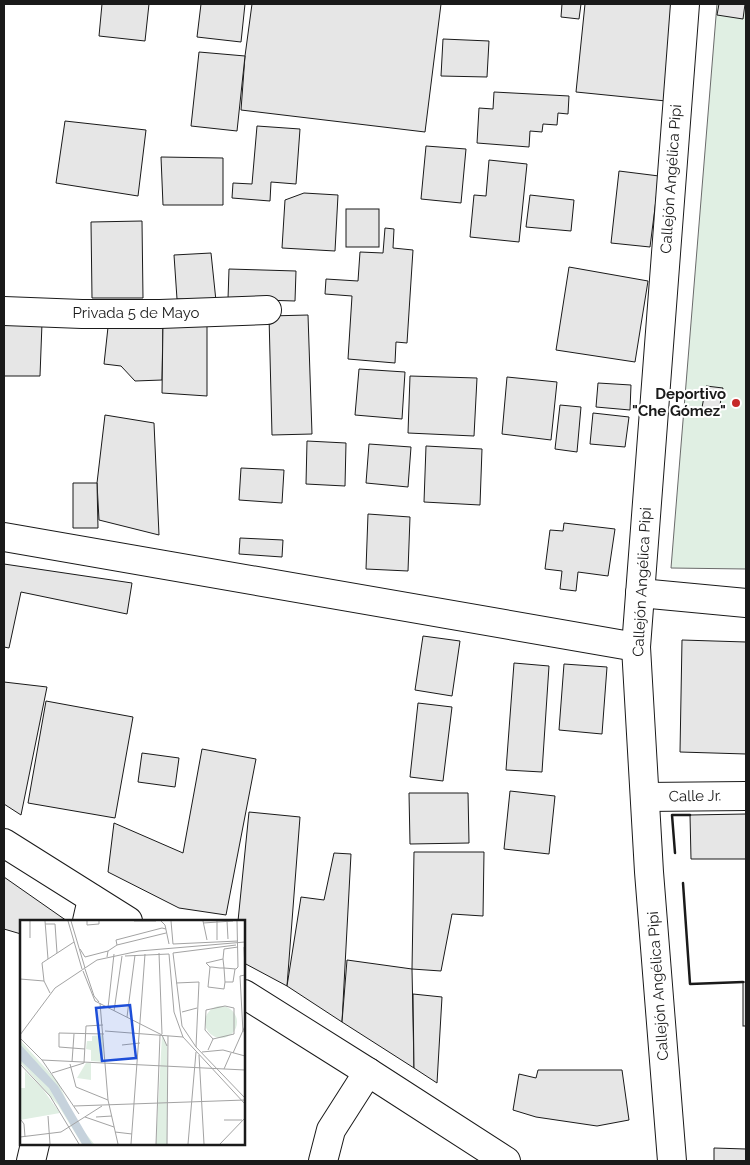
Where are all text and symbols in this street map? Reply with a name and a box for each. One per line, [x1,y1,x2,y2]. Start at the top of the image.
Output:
street label: Callejón Angélica Pipi [657,104,685,254]
street label: Privada 5 de Mayo [73,304,200,322]
place label: Deportivo "Che Gómez" [632,385,726,420]
marker: Deportivo "Che Gómez" [730,397,742,409]
street label: Callejón Angélica Pipi [629,507,655,657]
street label: Calle Jr. [668,787,722,805]
street label: Callejón Angélica Pipi [644,911,672,1061]
inset map [20,920,245,1145]

